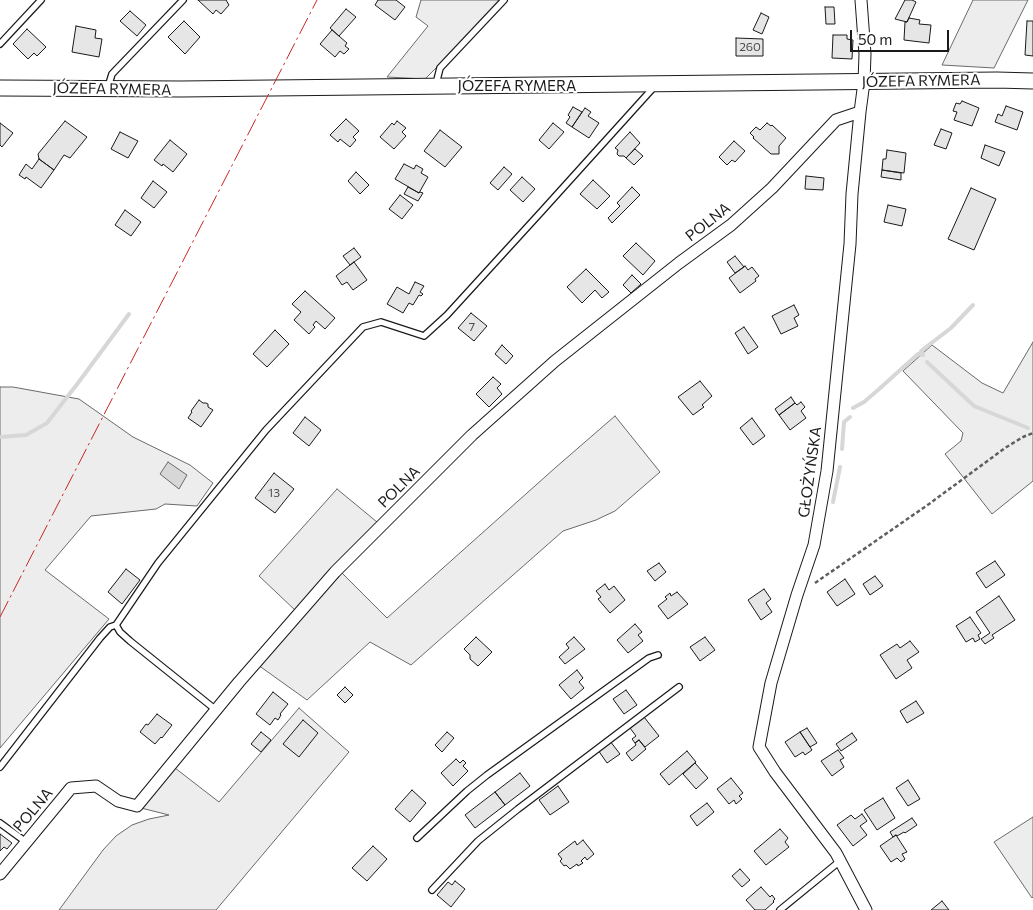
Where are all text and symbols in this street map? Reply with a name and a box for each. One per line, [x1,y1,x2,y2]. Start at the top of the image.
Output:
scale bar [853,20,952,52]
text: 50 m [858,30,892,48]
house number: 260 [739,40,761,54]
street label: JÓZEFA RYMERA [861,71,981,91]
street label: JÓZEFA RYMERA [458,77,576,95]
street label: JÓZEFA RYMERA [52,79,172,99]
street label: POLNA [682,199,734,245]
house number: 7 [469,320,475,334]
street label: GŁOŻYŃSKA [795,425,825,519]
street label: POLNA [374,462,424,512]
house number: 13 [268,486,280,500]
street label: POLNA [9,784,57,836]

